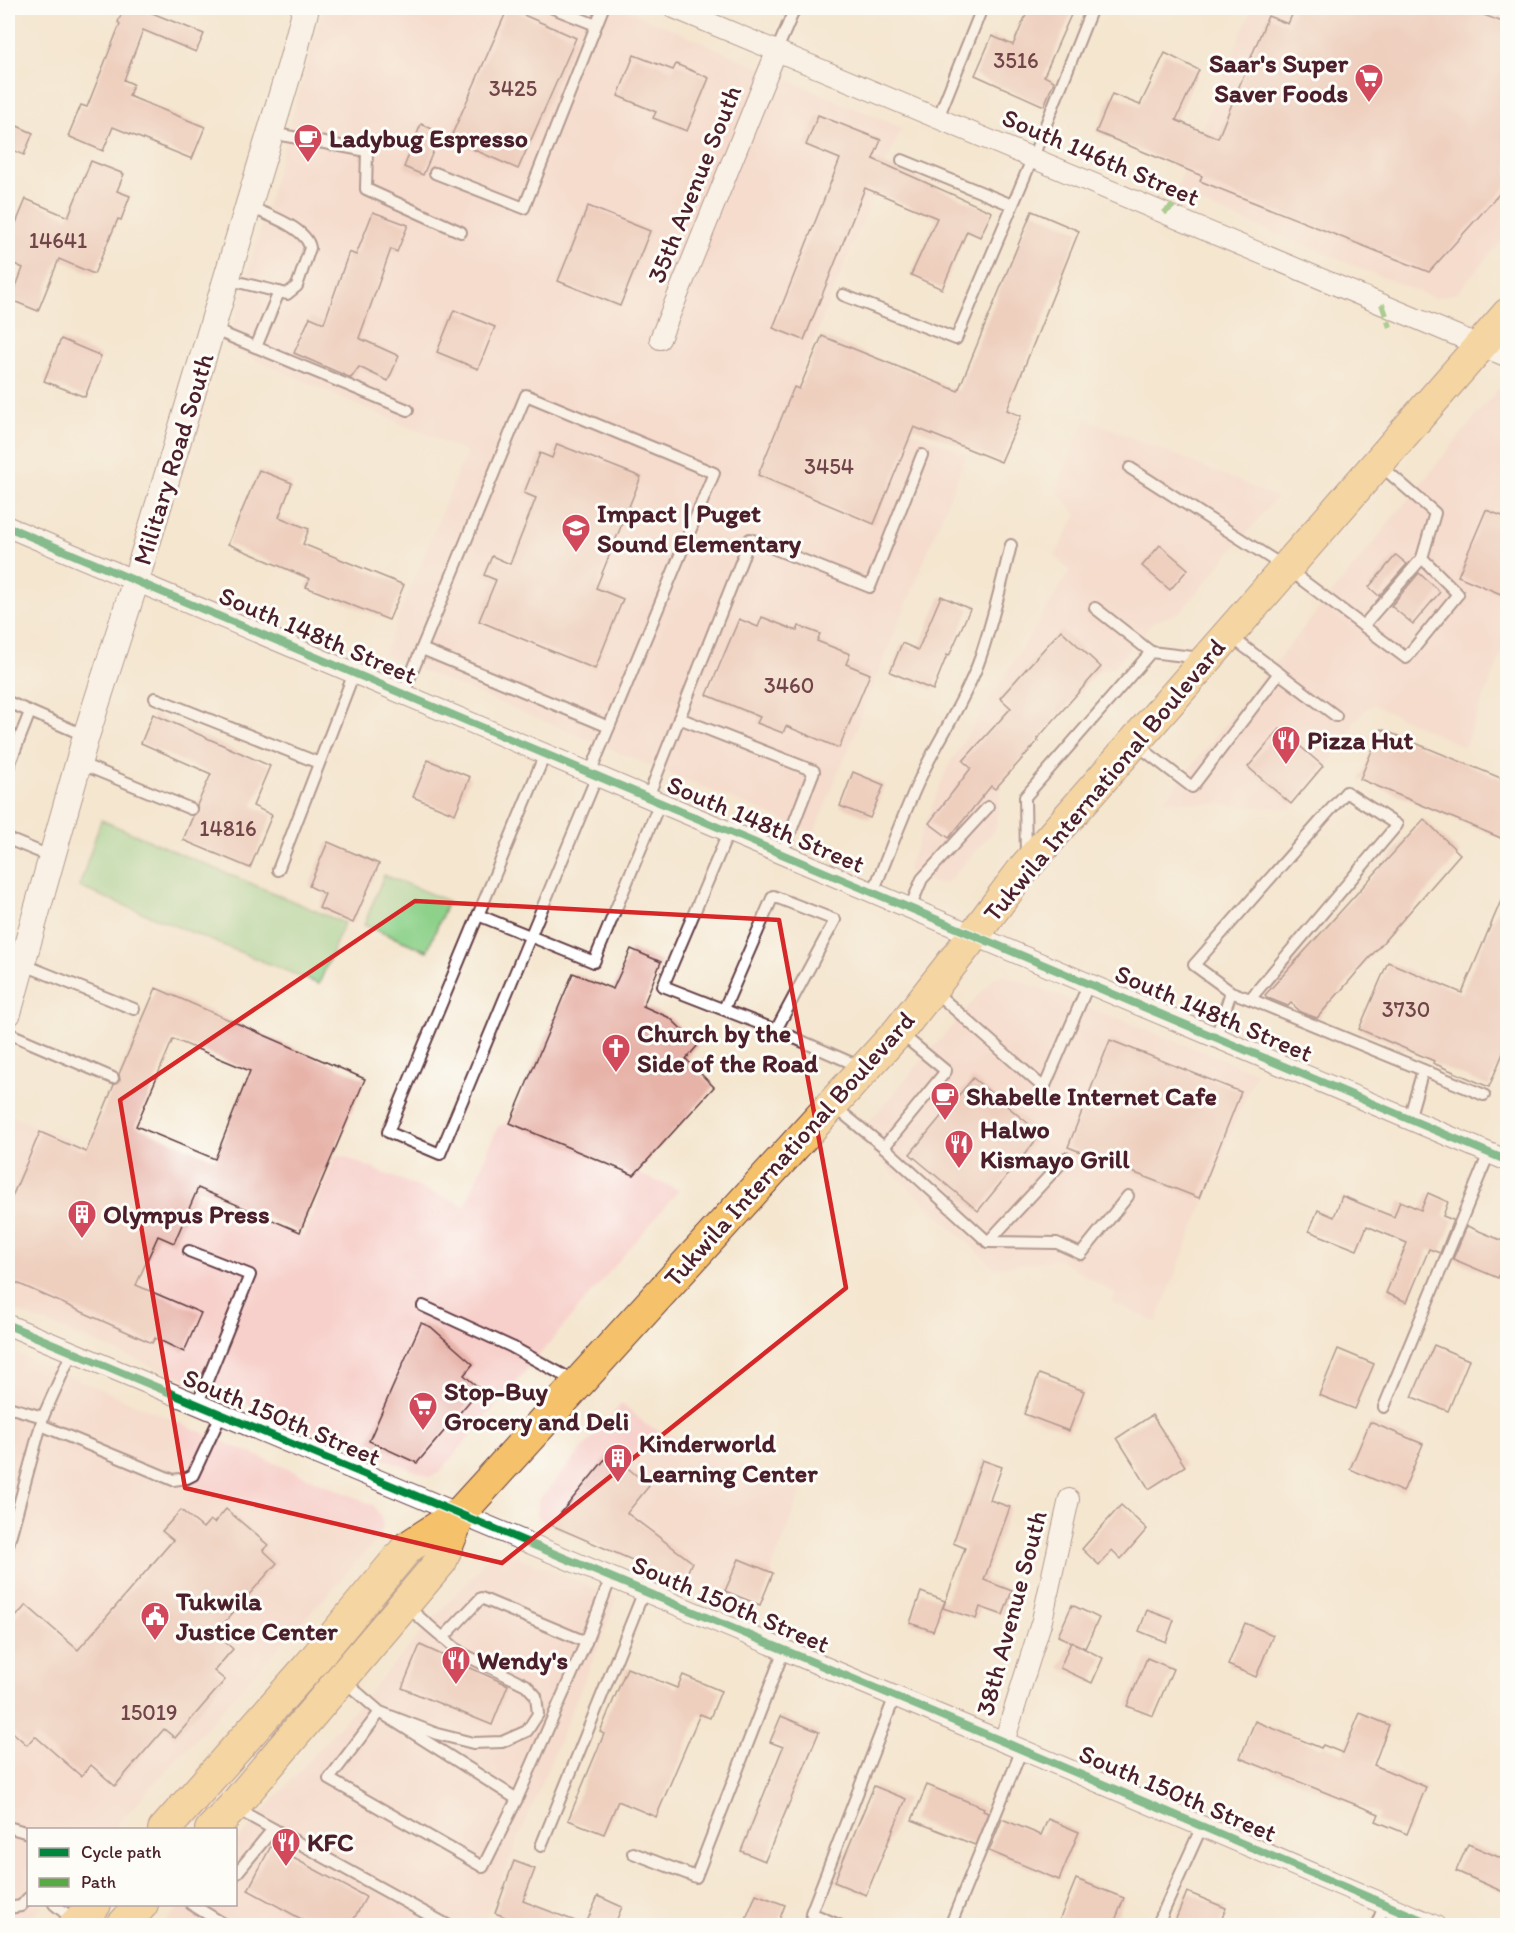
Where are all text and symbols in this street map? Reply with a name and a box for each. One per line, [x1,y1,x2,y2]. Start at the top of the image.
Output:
house number: 3516 [993,47,1039,74]
place label: Saar's Super Saver Foods [1209,47,1349,109]
supermarket icon: Saar's Super Saver Foods [1353,62,1385,104]
house number: 3425 [489,75,537,102]
street label: 35th Avenue South [640,81,748,287]
street label: South 146th Street [998,101,1205,213]
cafe icon: Ladybug Espresso [292,122,324,164]
place label: Ladybug Espresso [329,122,528,154]
house number: 14641 [29,227,87,254]
street label: Military Road South [126,349,220,569]
house number: 3454 [804,453,854,480]
place label: Impact | Puget Sound Elementary [597,497,802,559]
school or university icon: Impact | Puget Sound Elementary [560,512,592,554]
street label: South 148th Street [214,579,422,691]
street label: Tukwila International Boulevard [976,632,1232,928]
house number: 3460 [764,672,814,699]
restaurant icon: Pizza Hut [1270,724,1302,766]
place label: Pizza Hut [1307,724,1413,756]
street label: South 148th Street [662,768,870,880]
house number: 14816 [199,815,257,842]
street label: South 148th Street [1110,957,1318,1069]
house number: 3730 [1382,996,1430,1023]
street label: Tukwila International Boulevard [657,1004,921,1294]
place label: Church by the Side of the Road [637,1017,819,1079]
church icon: Church by the Side of the Road [600,1032,632,1074]
cafe icon: Shabelle Internet Cafe [929,1080,961,1122]
place label: Shabelle Internet Cafe [966,1080,1217,1112]
place label: Halwo Kismayo Grill [980,1113,1130,1175]
restaurant icon: Halwo Kismayo Grill [943,1128,975,1170]
building icon: Olympus Press [66,1198,98,1240]
place label: Olympus Press [103,1198,270,1230]
street label: South 150th Street [178,1361,386,1473]
place label: Stop-Buy Grocery and Deli [444,1375,629,1437]
supermarket icon: Stop-Buy Grocery and Deli [407,1390,439,1432]
place label: Kinderworld Learning Center [639,1427,818,1489]
building icon: Kinderworld Learning Center [602,1442,634,1484]
street label: 38th Avenue South [968,1507,1054,1719]
street label: South 150th Street [627,1548,835,1660]
place label: Tukwila Justice Center [175,1585,338,1647]
public building icon: Tukwila Justice Center [139,1600,171,1642]
restaurant icon: Wendy's [440,1644,472,1686]
place label: Wendy's [477,1644,568,1676]
house number: 15019 [120,1699,178,1726]
street label: South 150th Street [1074,1737,1282,1849]
restaurant icon: KFC [270,1826,302,1868]
place label: KFC [307,1826,354,1858]
legend [27,1828,237,1906]
text: Cycle path [81,1841,162,1863]
text: Path [81,1871,116,1893]

